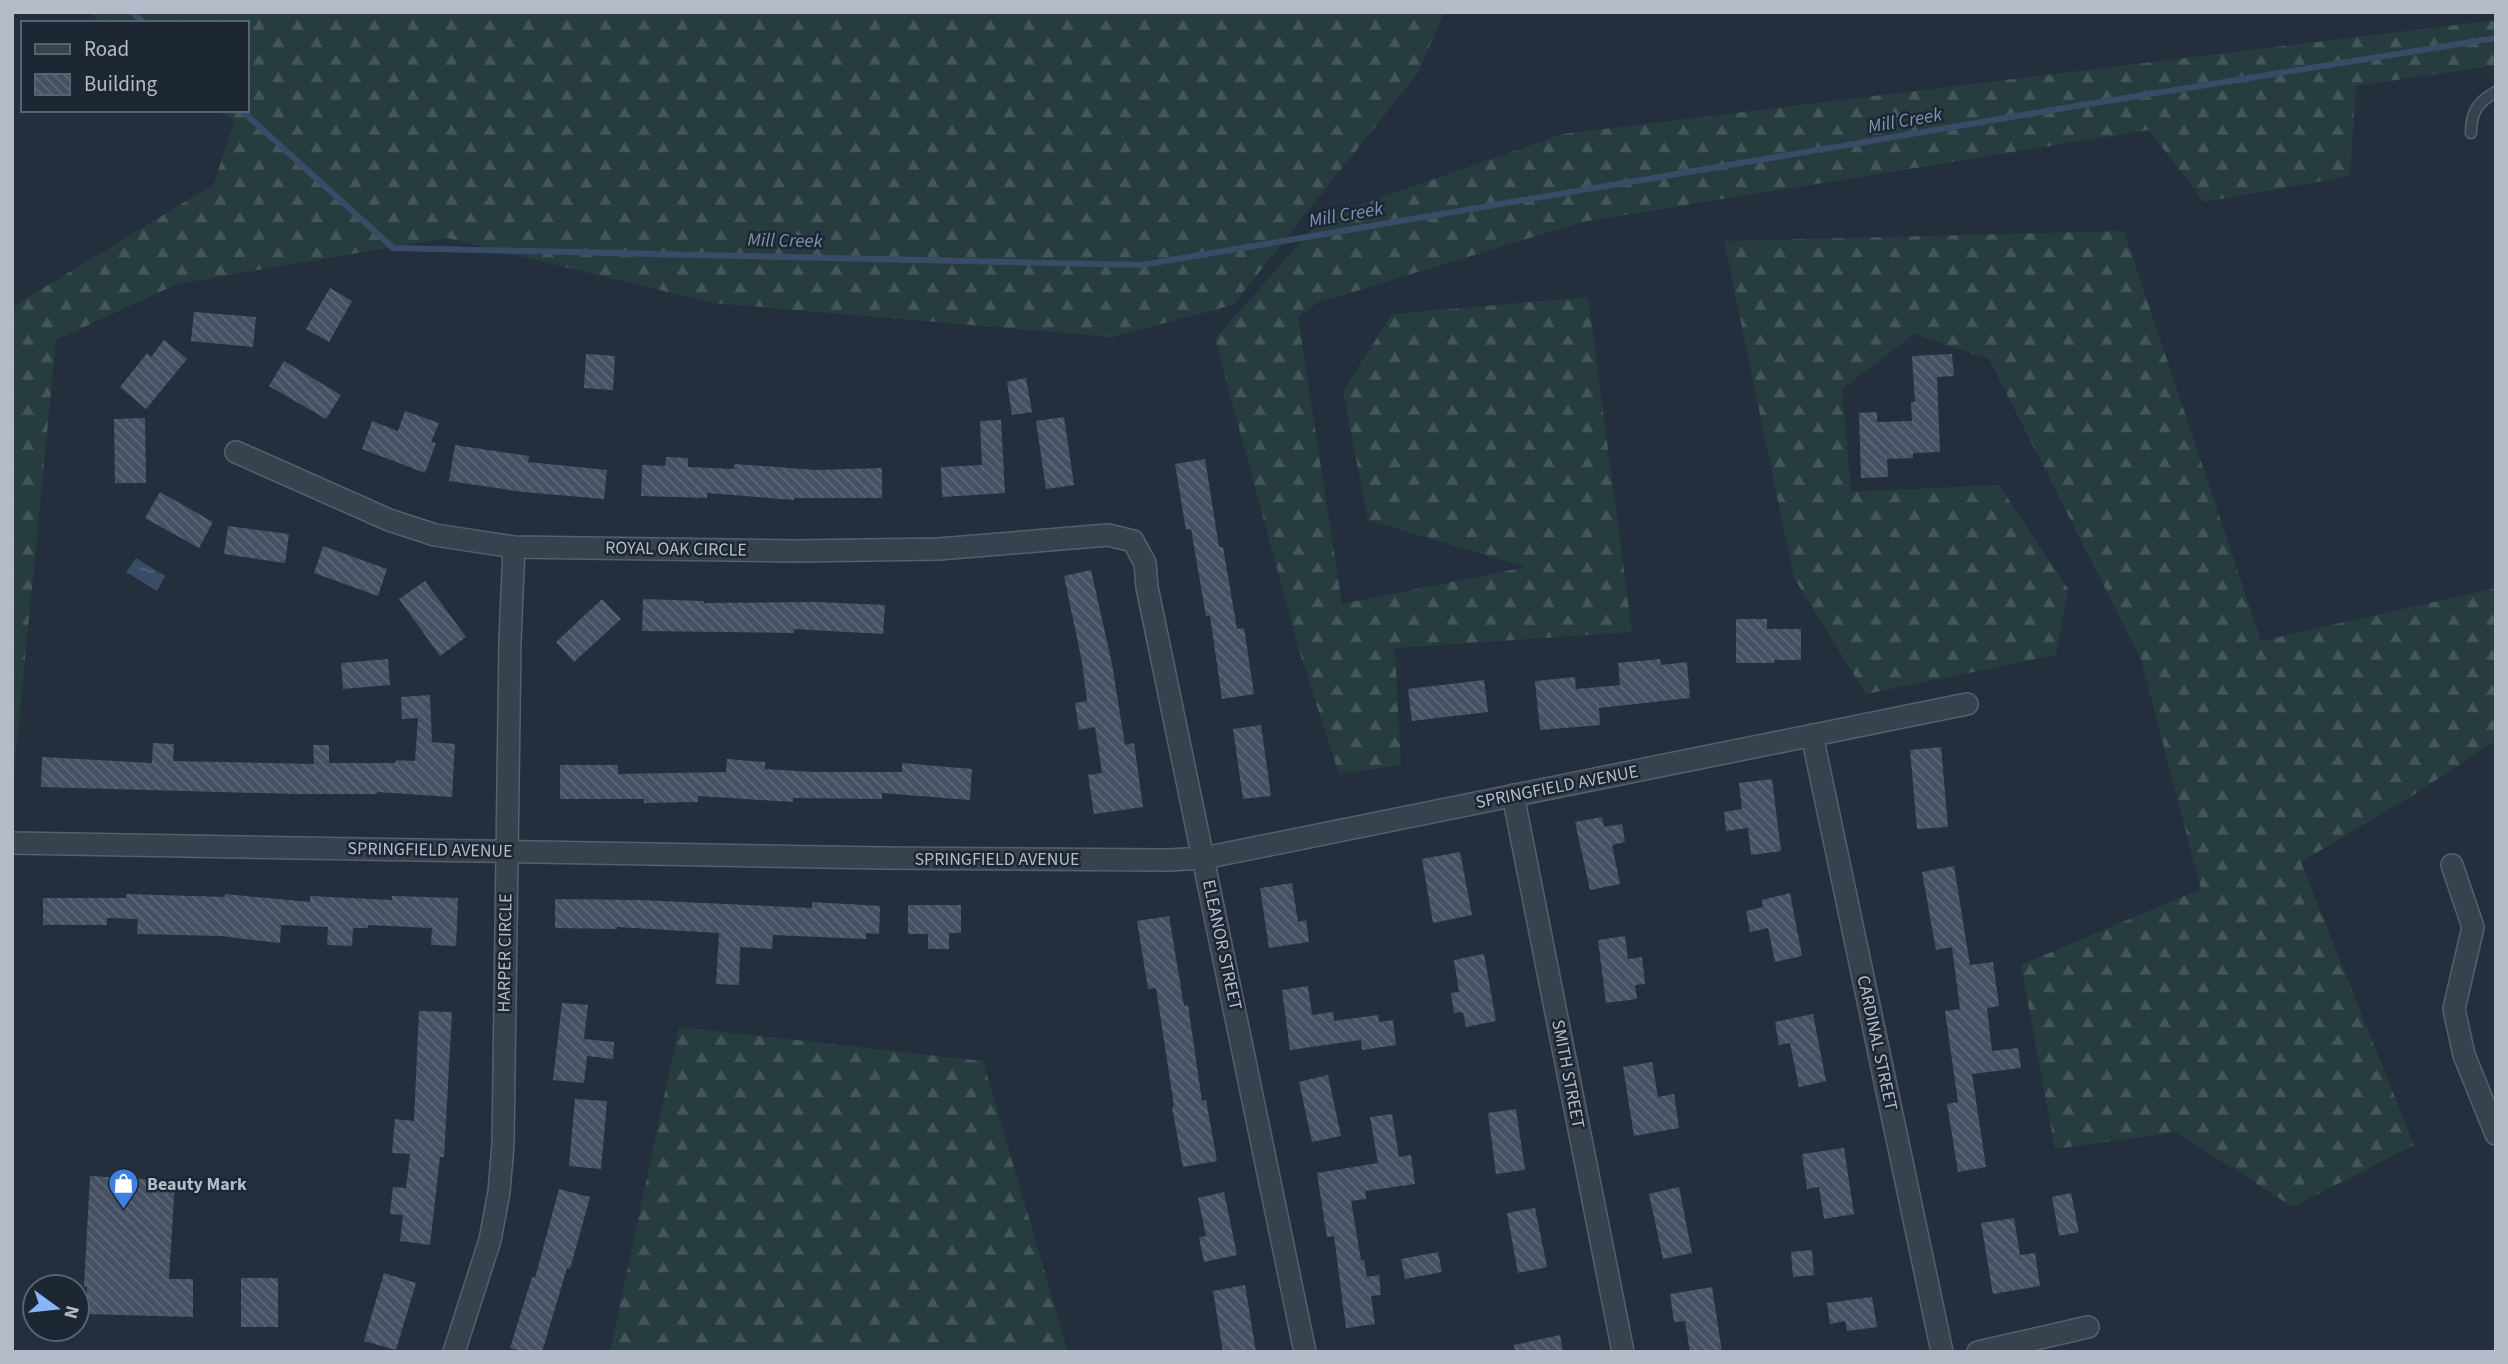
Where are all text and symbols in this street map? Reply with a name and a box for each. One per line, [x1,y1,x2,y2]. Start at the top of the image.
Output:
legend [21,21,248,112]
text: Road [84,34,129,64]
text: Building [84,69,158,99]
water label: Mill Creek [1866,101,1945,141]
water label: Mill Creek [1307,195,1386,235]
water label: Mill Creek [747,227,824,255]
street label: ROYAL OAK CIRCLE [605,535,747,563]
street label: SPRINGFIELD AVENUE [1474,759,1640,815]
street label: SPRINGFIELD AVENUE [347,836,513,864]
street label: SPRINGFIELD AVENUE [914,847,1080,872]
street label: ELEANOR STREET [1196,877,1248,1013]
street label: HARPER CIRCLE [491,893,519,1013]
street label: CARDINAL STREET [1850,973,1904,1113]
street label: SMITH STREET [1545,1018,1591,1131]
shop icon: Beauty Mark [107,1167,141,1211]
place label: Beauty Mark [147,1172,247,1197]
north arrow [21,1273,91,1343]
text: N [56,1302,86,1322]

